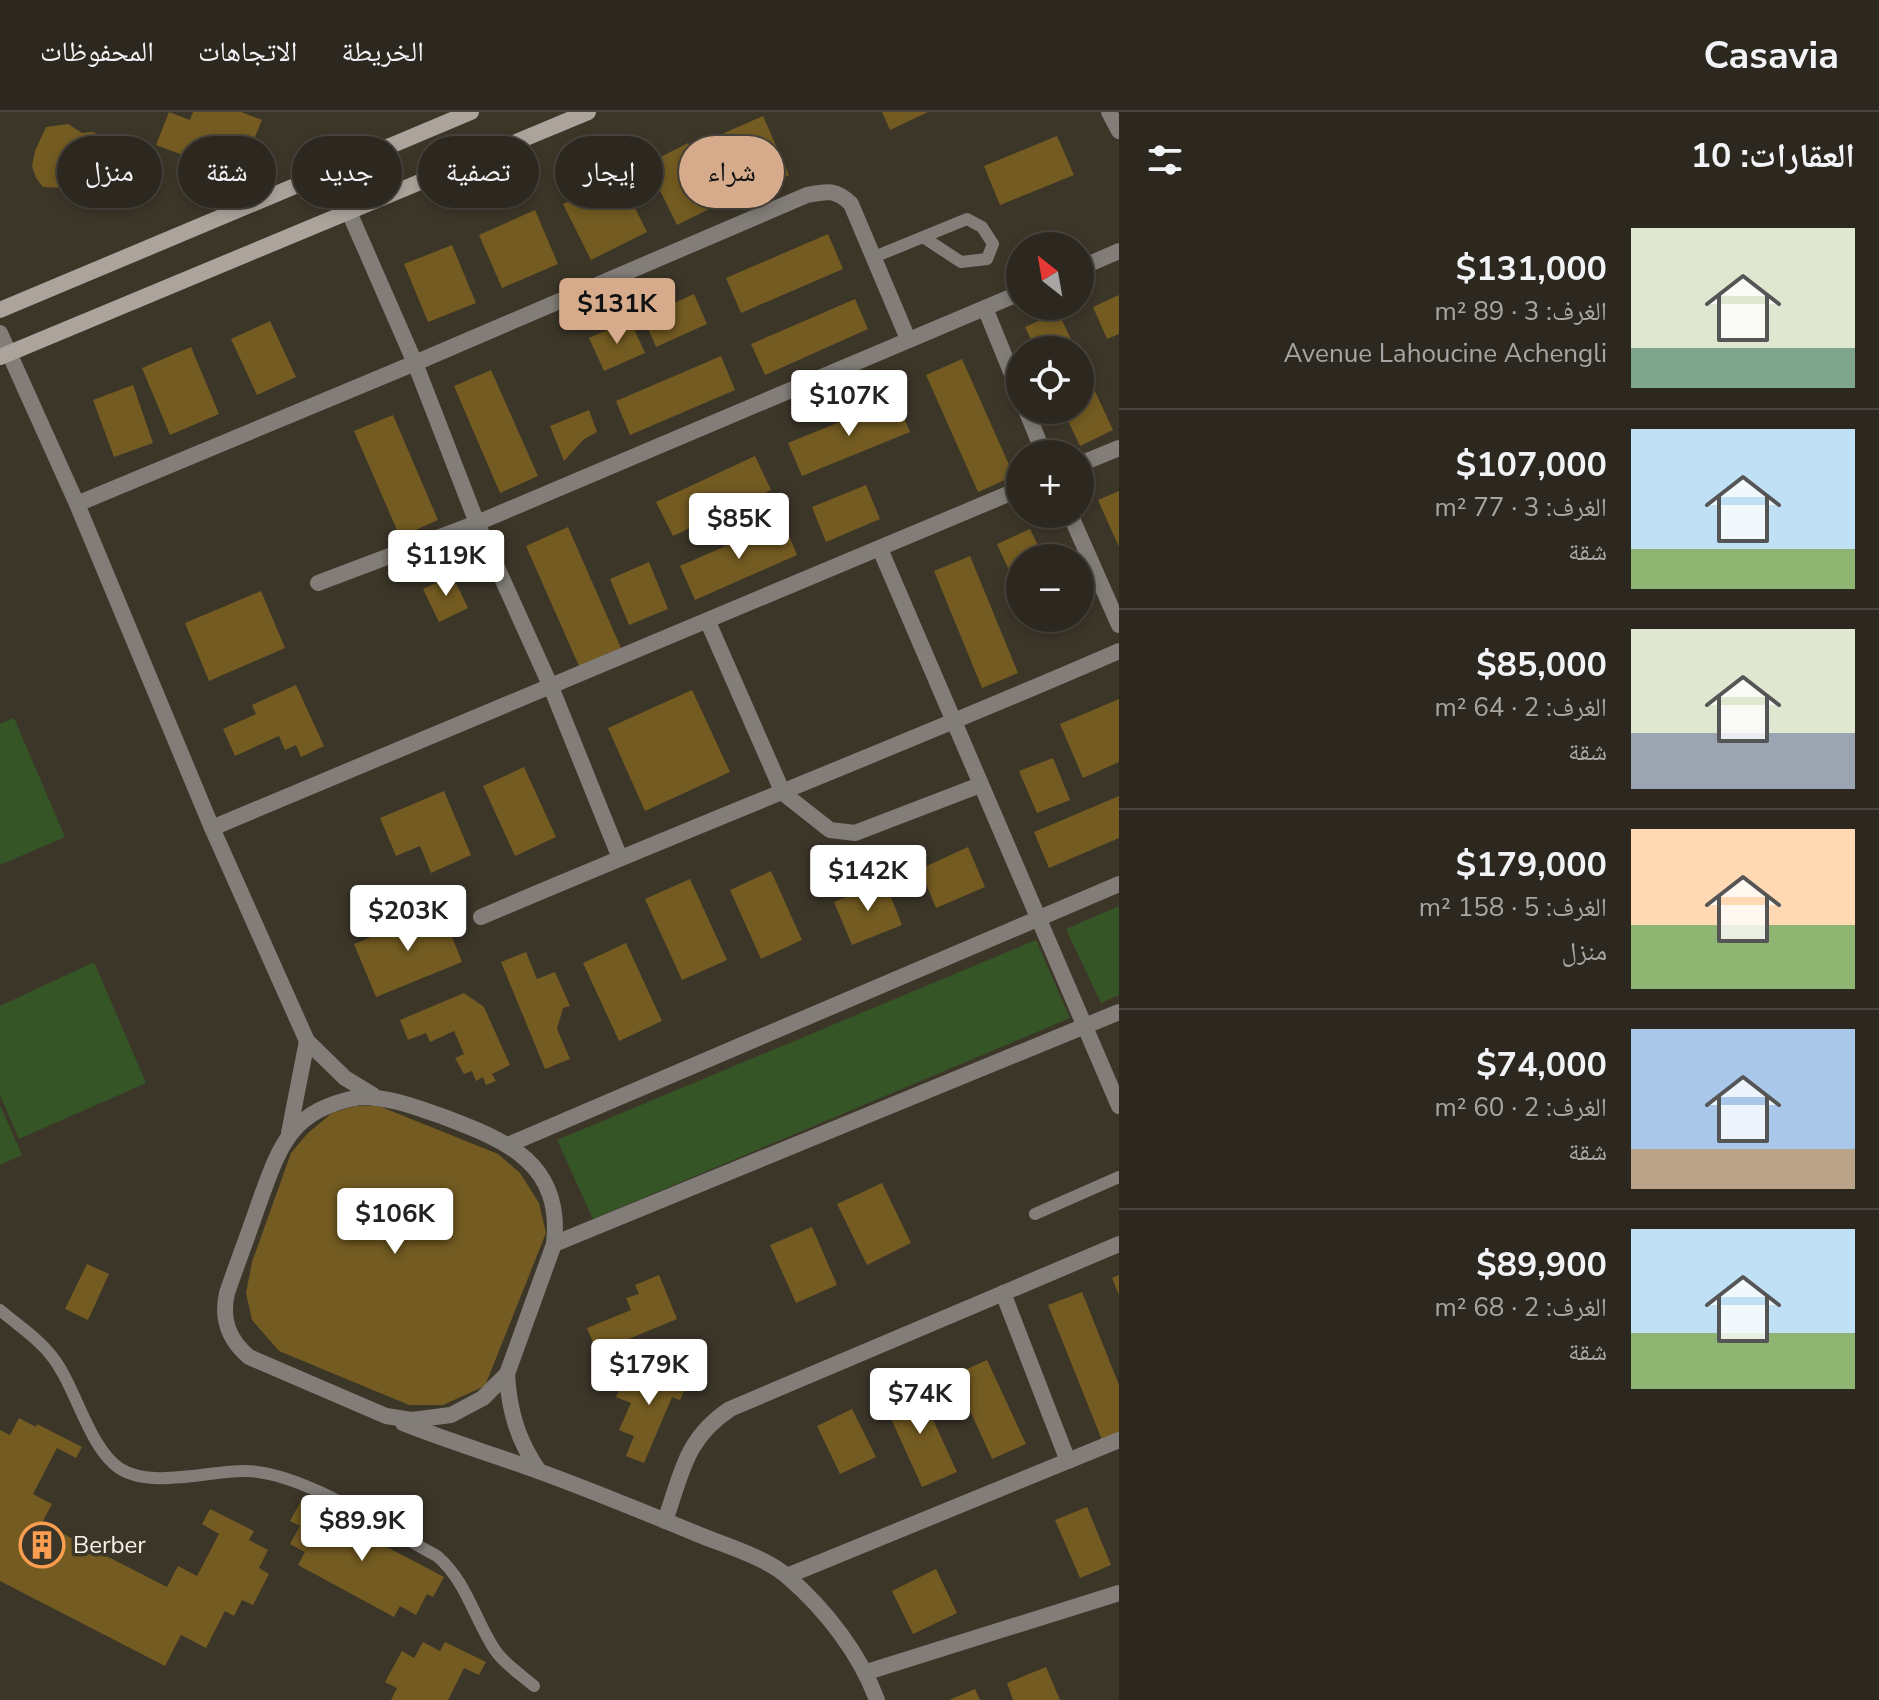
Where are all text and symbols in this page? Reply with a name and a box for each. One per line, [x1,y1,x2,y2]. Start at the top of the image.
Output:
text: Casavia [1703,30,1839,81]
text: المحفوظات [40,33,154,71]
text: الاتجاهات [198,33,297,71]
text: الخريطة [341,33,424,71]
text: العقارات: 10 [1691,133,1855,179]
chip: منزل [57,136,162,208]
chip: شقة [178,136,276,208]
chip: جديد [292,136,402,208]
chip: تصفية [418,136,539,208]
chip: إيجار [555,136,663,208]
chip: شراء [679,136,784,208]
icon: filters [1143,138,1187,182]
north arrow [1006,232,1094,320]
map controls [1006,232,1094,632]
text: $131,000 [1456,246,1607,292]
icon: home [1695,260,1791,356]
pin: $131K [561,278,673,346]
text: $131K [577,286,657,321]
text: الغرف: 3 · 89 m² [1434,294,1607,329]
button: locate [1006,336,1094,424]
text: Avenue Lahoucine Achengli [1284,336,1607,371]
pin: $107K [793,370,905,438]
text: $107K [809,378,889,413]
button: + [1006,440,1094,528]
text: $107,000 [1456,442,1607,488]
icon: home [1695,461,1791,557]
text: الغرف: 3 · 77 m² [1434,490,1607,525]
pin: $85K [692,493,786,561]
text: $85K [707,501,771,536]
pin: $119K [390,530,502,598]
text: شقة [1568,534,1607,569]
text: $119K [406,538,486,573]
button: − [1006,544,1094,632]
text: $85,000 [1476,642,1607,688]
icon: home [1695,661,1791,757]
text: الغرف: 2 · 64 m² [1434,690,1607,725]
text: شقة [1568,734,1607,769]
text: $179,000 [1456,842,1607,888]
pin: $142K [812,845,924,913]
text: $142K [828,853,908,888]
icon: home [1695,861,1791,957]
pin: $203K [352,885,464,953]
text: الغرف: 5 · 158 m² [1419,890,1607,925]
text: $203K [368,893,448,928]
text: منزل [1562,934,1607,969]
text: $74,000 [1476,1042,1607,1088]
icon: home [1695,1061,1791,1157]
text: الغرف: 2 · 60 m² [1434,1090,1607,1125]
text: شقة [1568,1134,1607,1169]
pin: $106K [339,1188,451,1256]
text: $106K [355,1196,435,1231]
text: $89,900 [1476,1242,1607,1288]
icon: home [1695,1261,1791,1357]
text: الغرف: 2 · 68 m² [1434,1290,1607,1325]
text: شقة [1568,1334,1607,1369]
pin: $179K [593,1339,705,1407]
text: $179K [609,1347,689,1382]
pin: $74K [873,1368,967,1436]
text: $74K [888,1376,952,1411]
pin: $89.9K [297,1495,427,1563]
text: $89.9K [319,1503,405,1538]
building icon: Berber [18,1521,66,1569]
place label: Berber [73,1529,146,1561]

